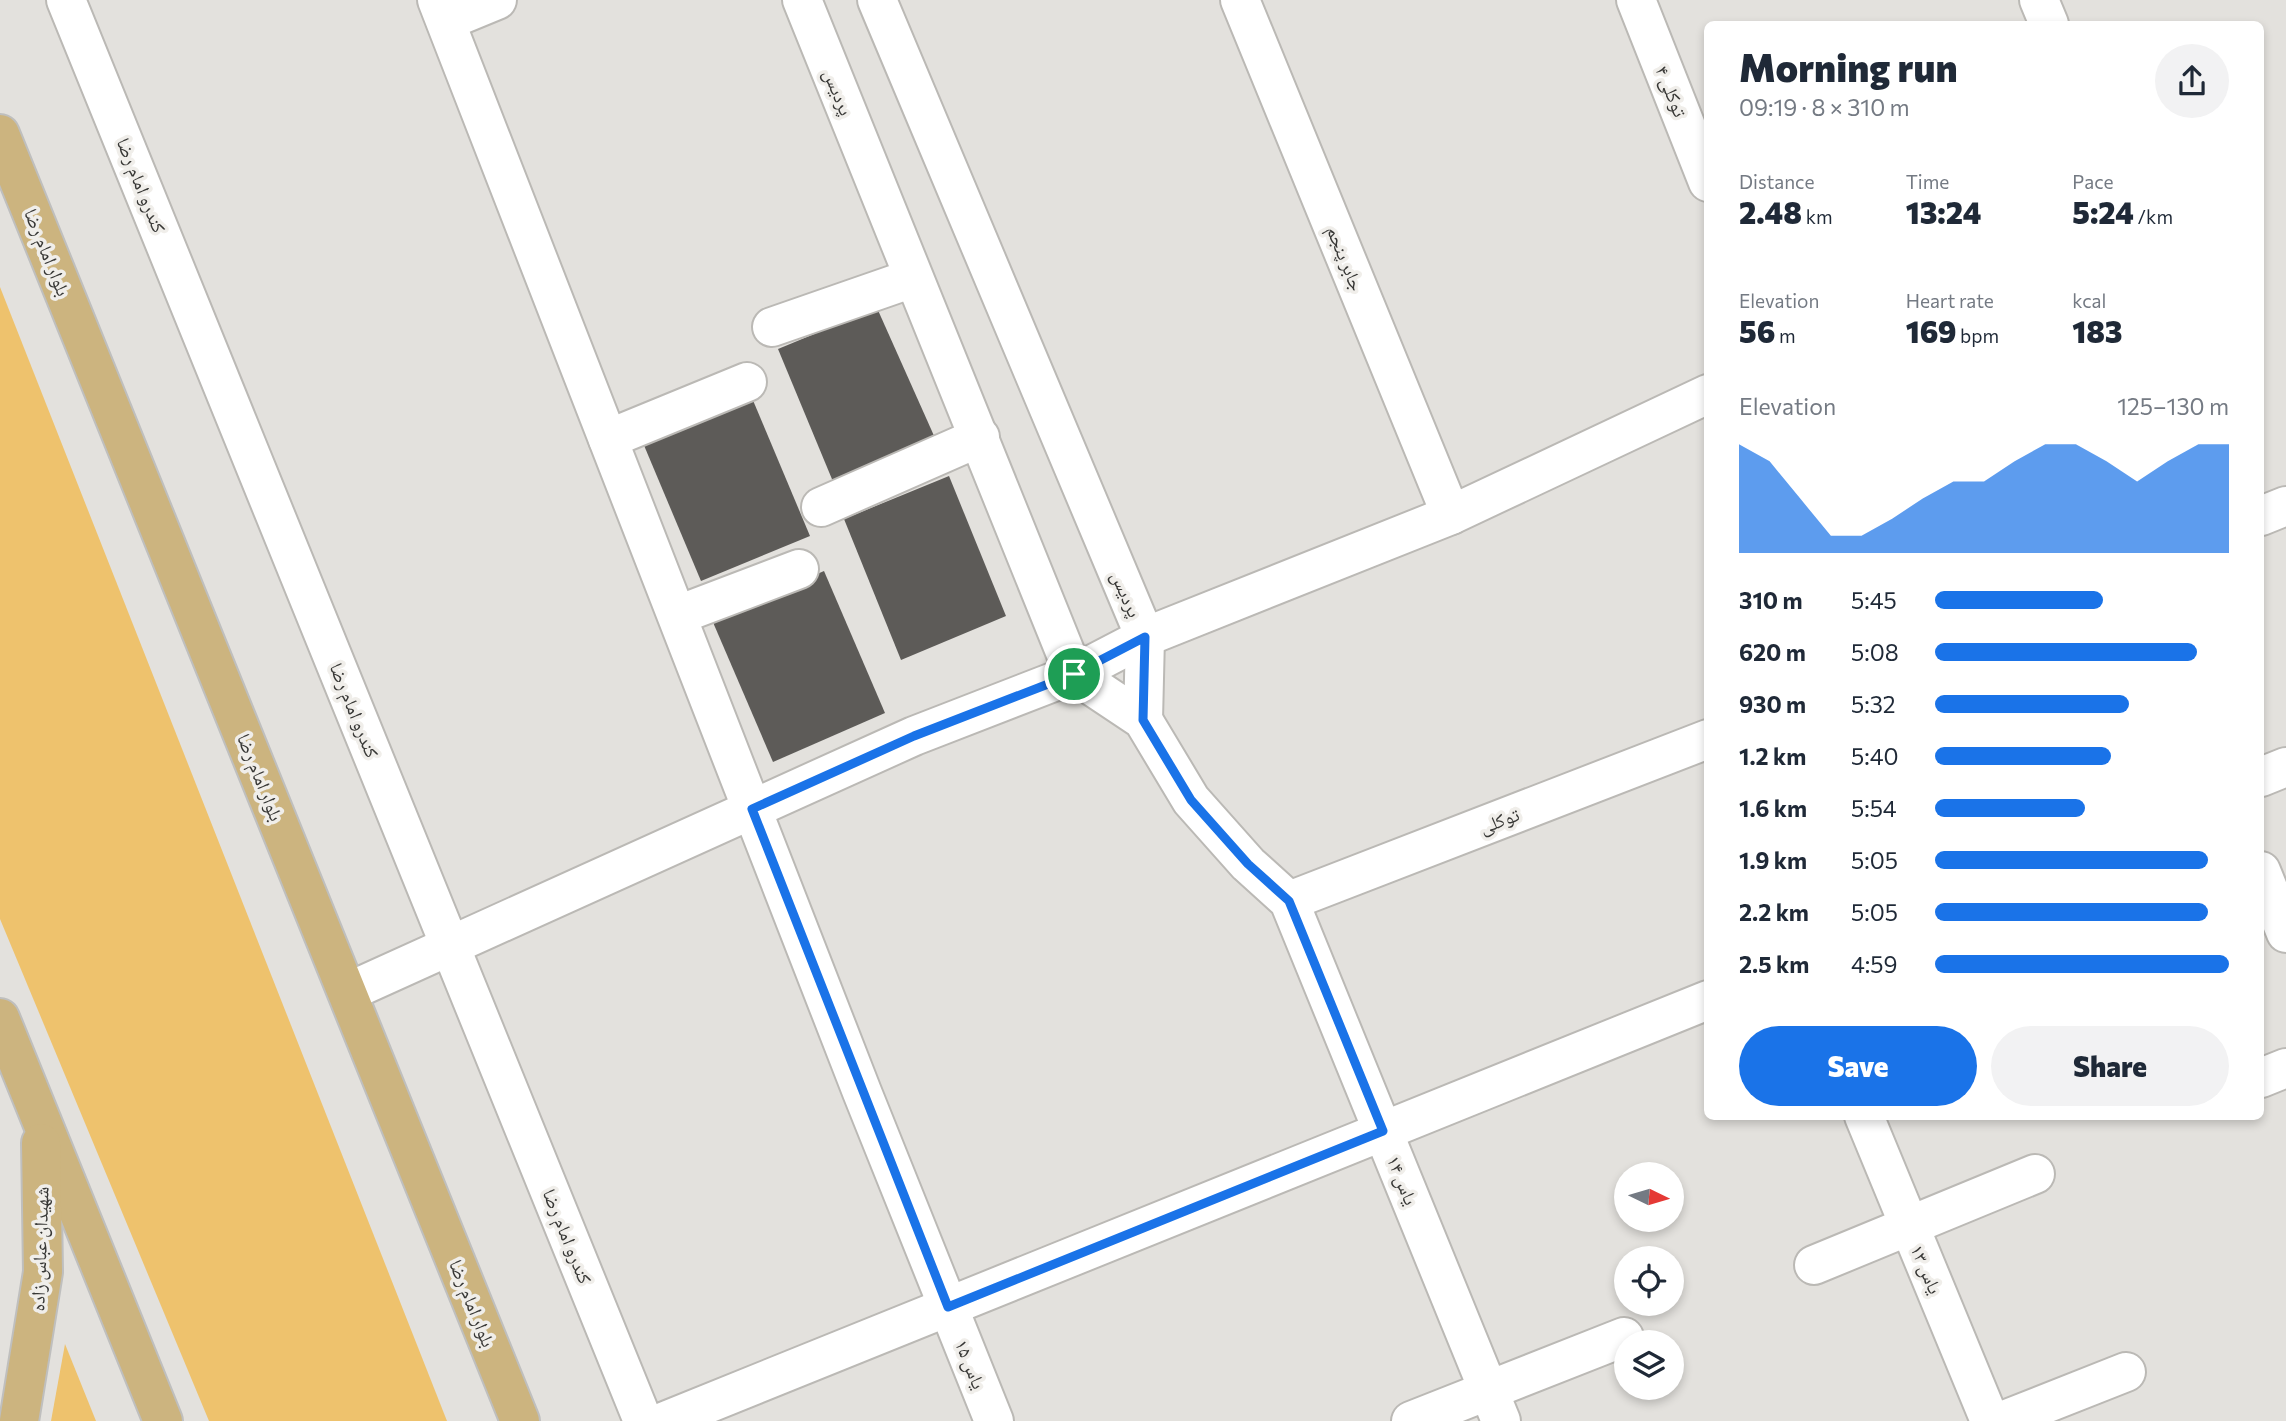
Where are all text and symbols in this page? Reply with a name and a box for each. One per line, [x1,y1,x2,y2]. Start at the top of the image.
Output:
text: Morning run [1739,43,1958,90]
button: share [2155,44,2229,118]
street label: توکلی ۴ [1650,62,1693,121]
street label: پردیس [818,65,859,119]
text: 09:19 · 8 × 310 m [1739,93,1910,121]
street label: کندرو امام رضا [110,134,171,237]
text: Distance [1739,170,1815,193]
text: Time [1906,170,1949,193]
text: Pace [2072,170,2114,193]
text: 2.48 [1739,193,1802,230]
text: 13:24 [1906,193,1981,230]
text: 5:24 [2072,193,2134,230]
street label: بلوار امام رضا [17,205,76,300]
text: km [1802,205,1833,228]
text: /km [2134,205,2173,228]
street label: جابر پنجم [1321,222,1369,295]
text: Elevation [1739,289,1819,312]
text: Heart rate [1906,289,1994,312]
text: kcal [2072,289,2106,312]
text: 56 [1739,312,1775,349]
text: 169 [1906,312,1956,349]
text: 183 [2072,312,2123,349]
text: m [1775,324,1796,347]
text: bpm [1956,324,1999,347]
text: Elevation [1739,392,1836,420]
text: 125–130 m [2117,392,2229,420]
street label: پردیس [1106,567,1147,621]
text: 310 m [1739,586,1803,614]
text: 5:45 [1851,586,1897,614]
text: 620 m [1739,638,1806,666]
text: 5:08 [1851,638,1899,666]
pin [1044,644,1104,704]
icon: arrive [1055,655,1093,693]
street label: کندرو امام رضا [323,659,384,762]
text: 930 m [1739,690,1806,718]
text: 5:32 [1851,690,1895,718]
street label: بلوار امام رضا [230,730,289,825]
text: 1.2 km [1739,742,1806,770]
text: 5:40 [1851,742,1898,770]
text: 1.6 km [1739,794,1807,822]
text: 5:54 [1851,794,1897,822]
street label: توکلی [1476,802,1523,839]
text: 1.9 km [1739,846,1807,874]
text: 5:05 [1851,846,1898,874]
text: 2.2 km [1739,898,1809,926]
text: 5:05 [1851,898,1898,926]
text: 2.5 km [1739,950,1809,978]
text: 4:59 [1851,950,1897,978]
button: Save [1739,1026,1977,1106]
button: Share [1991,1026,2229,1106]
street label: یاس ۱۴ [1382,1152,1423,1209]
north arrow [1614,1162,1684,1232]
map controls [1614,1162,1684,1400]
street label: کندرو امام رضا [536,1185,597,1288]
street label: شهیدان عباس زاده [25,1186,54,1312]
street label: یاس ۱۳ [1905,1241,1948,1298]
button: locate [1614,1246,1684,1316]
street label: بلوار امام رضا [442,1256,501,1351]
button: layers [1614,1330,1684,1400]
street label: یاس ۱۵ [950,1336,991,1393]

